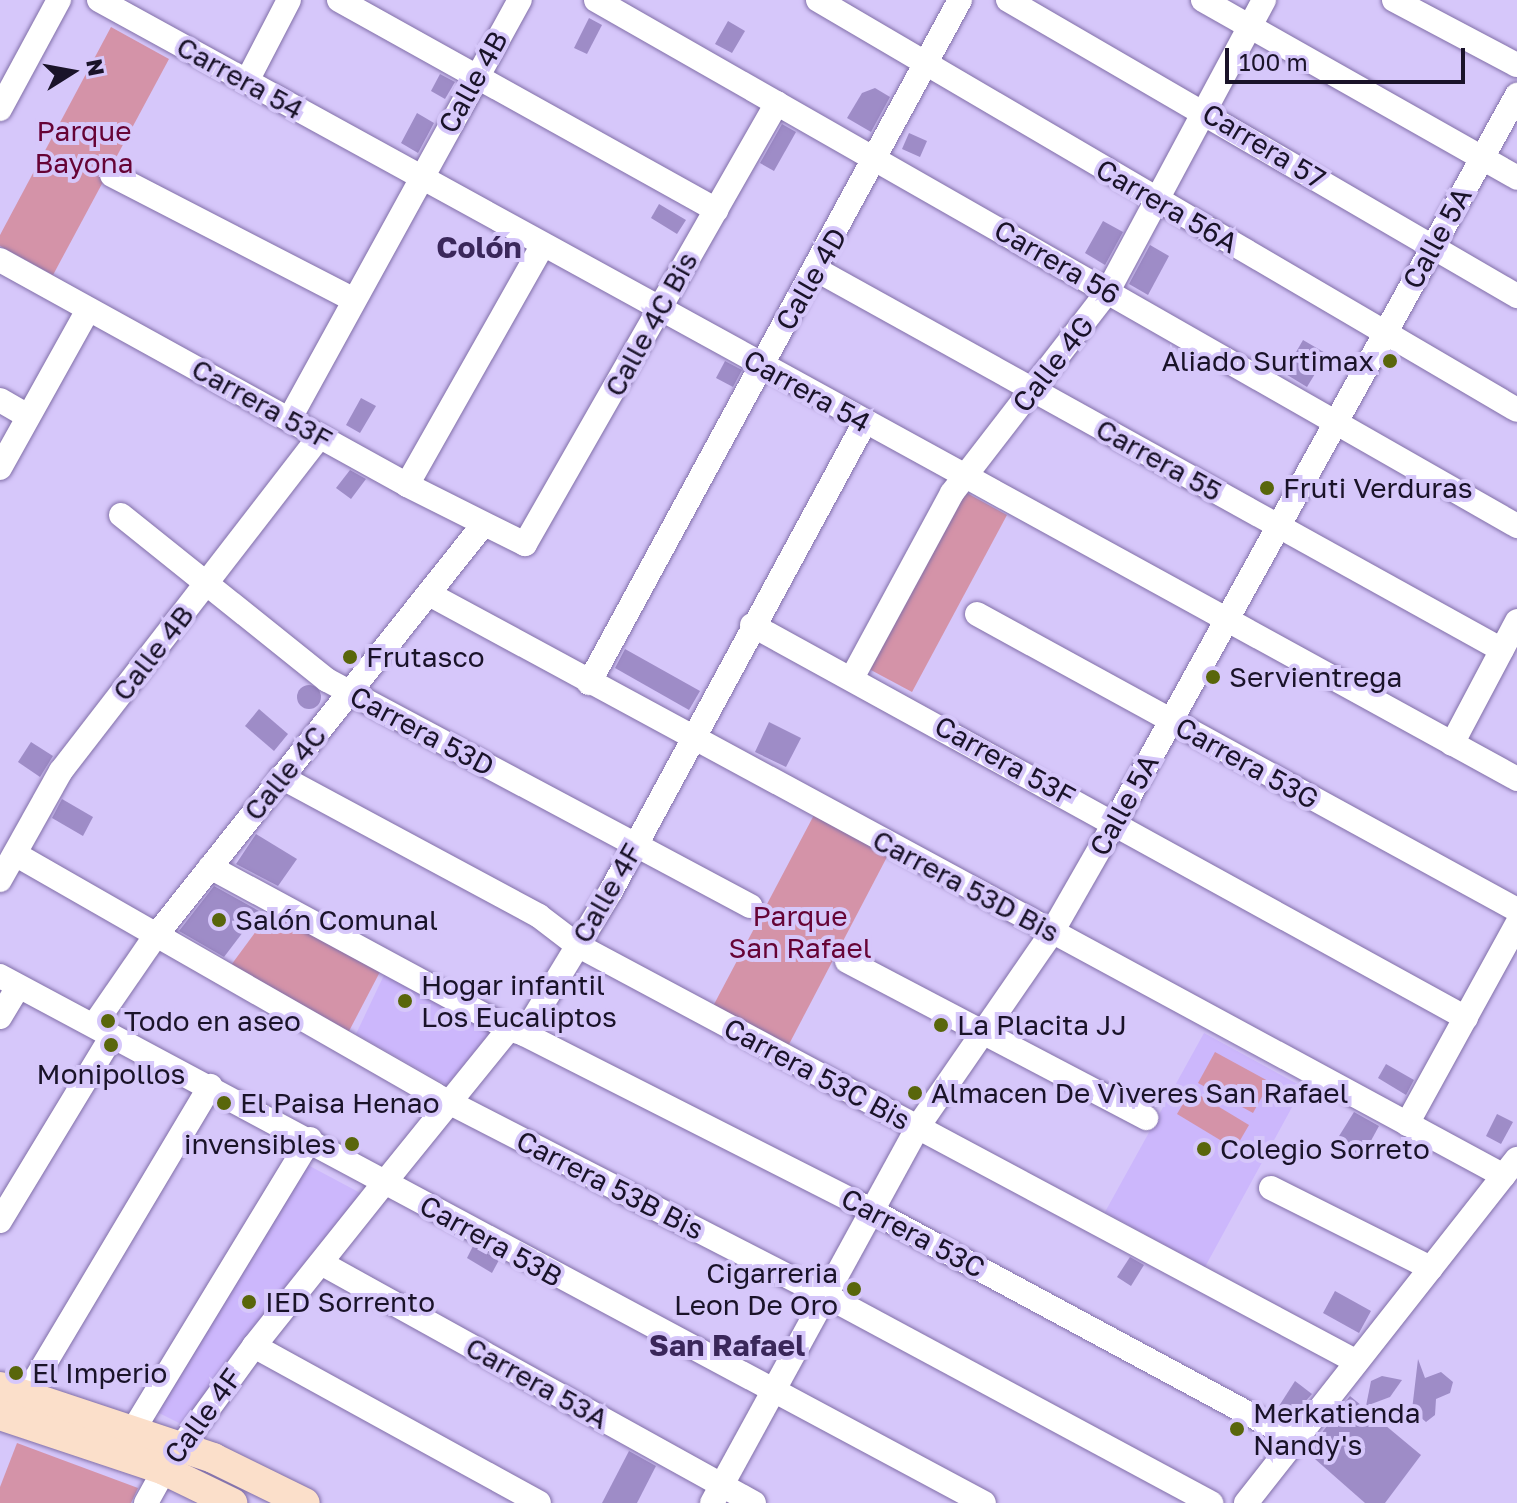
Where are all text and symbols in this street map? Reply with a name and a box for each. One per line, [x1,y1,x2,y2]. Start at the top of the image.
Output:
street label: Calle 4B [431,25,515,139]
street label: Carrera 54 [171,30,309,126]
north arrow [32,32,112,112]
scale bar [1229,32,1469,82]
text: 100 m [1239,47,1308,76]
text: N [81,57,111,78]
street label: Carrera 57 [1197,96,1331,196]
park label: Parque Bayona [35,114,133,180]
street label: Carrera 56A [1090,152,1244,260]
street label: Calle 5A [1395,181,1479,295]
street label: Carrera 56 [988,213,1126,311]
street label: Calle 4D [768,222,854,336]
district label: Colón [436,229,522,265]
street label: Calle 4C Bis [598,246,704,402]
street label: Calle 4G [1005,309,1101,419]
street label: Carrera 54 [738,343,876,439]
place label: Aliado Surtimax [1161,344,1374,378]
street label: Carrera 53F [186,352,338,456]
marker: Aliado Surtimax [1381,352,1399,370]
street label: Carrera 55 [1090,412,1228,508]
place label: Fruti Verduras [1283,471,1473,505]
marker: Fruti Verduras [1258,479,1276,497]
street label: Calle 4B [105,599,201,707]
place label: Frutasco [366,640,484,674]
marker: Frutasco [341,648,359,666]
place label: Servientrega [1229,660,1402,694]
marker: Servientrega [1204,668,1222,686]
street label: Carrera 53D [344,679,500,783]
street label: Carrera 53F [929,709,1081,813]
street label: Carrera 53G [1170,710,1324,816]
street label: Calle 4C [237,719,333,827]
street label: Calle 5A [1082,748,1166,862]
street label: Carrera 53D Bis [867,823,1065,949]
street label: Calle 4F [565,837,649,949]
park label: Parque San Rafael [728,899,872,965]
place label: Salón Comunal [235,903,438,937]
marker: Salón Comunal [210,911,228,929]
place label: Hogar infantil Los Eucaliptos [421,968,617,1034]
marker: Hogar infantil Los Eucaliptos [396,992,414,1010]
place label: Todo en aseo [124,1004,301,1038]
place label: La Placita JJ [957,1008,1127,1042]
street label: Carrera 53C Bis [718,1011,916,1137]
marker: Todo en aseo [99,1012,117,1030]
marker: La Placita JJ [932,1016,950,1034]
marker: Monipollos [102,1036,120,1054]
place label: Monipollos [37,1057,185,1091]
place label: Almacen De Vìveres San Rafael [931,1076,1349,1110]
marker: Almacen De Vìveres San Rafael [906,1084,924,1102]
place label: El Paisa Henao [240,1086,439,1120]
marker: El Paisa Henao [215,1094,233,1112]
street label: Carrera 53B Bis [511,1123,709,1247]
place label: invensibles [184,1127,336,1161]
place label: Colegio Sorreto [1220,1132,1430,1166]
marker: invensibles [343,1135,361,1153]
marker: Colegio Sorreto [1195,1140,1213,1158]
street label: Carrera 53C [835,1181,991,1285]
street label: Carrera 53B [414,1188,568,1294]
place label: Cigarreria Leon De Oro [674,1256,838,1322]
marker: Cigarreria Leon De Oro [845,1280,863,1298]
place label: IED Sorrento [265,1285,435,1319]
marker: IED Sorrento [240,1293,258,1311]
district label: San Rafael [649,1327,805,1363]
street label: Carrera 53A [460,1330,614,1436]
place label: El Imperio [32,1356,167,1390]
street label: Calle 4F [157,1362,249,1470]
marker: El Imperio [7,1364,25,1382]
place label: Merkatienda Nandy's [1253,1396,1421,1462]
marker: Merkatienda Nandy's [1228,1420,1246,1438]

